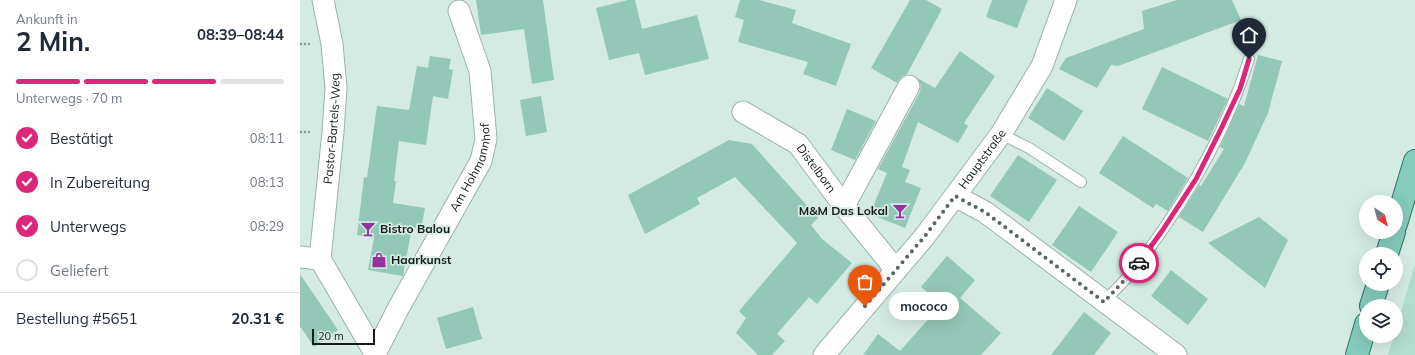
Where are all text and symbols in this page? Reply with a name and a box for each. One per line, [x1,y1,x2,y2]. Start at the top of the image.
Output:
text: Ankunft in [16,11,78,27]
pin [1232,18,1266,59]
icon: home [1238,24,1260,46]
text: 2 Min. [16,25,90,58]
text: 08:39–08:44 [197,25,284,44]
street label: Pastor-Bartels-Weg [320,72,343,185]
text: Unterwegs · 70 m [16,90,123,106]
street label: Am Hohmannhof [446,122,493,214]
street label: Hauptstraße [955,126,1009,192]
icon: check [16,127,38,149]
text: Bestätigt [50,129,113,148]
text: 08:11 [250,130,284,146]
street label: Distelborn [794,141,839,195]
icon: check [16,171,38,193]
text: In Zubereitung [50,173,150,192]
text: 08:13 [250,174,284,190]
north arrow [1359,195,1403,239]
map controls [1359,195,1403,343]
bar icon: M&M Das Lokal [891,202,909,220]
place label: M&M Das Lokal [799,203,888,218]
icon: check [16,215,38,237]
text: Unterwegs [50,217,127,236]
text: 08:29 [250,218,284,234]
bar icon: Bistro Balou [359,220,377,238]
place label: Bistro Balou [380,221,450,236]
courier [1119,243,1159,283]
button: locate [1359,247,1403,291]
shop icon: Haarkunst [370,251,388,269]
place label: Haarkunst [391,252,452,267]
icon: car [1128,252,1150,274]
text: Geliefert [50,261,109,280]
pin [848,265,882,306]
icon: bag [854,271,876,293]
callout: mococo [889,292,959,320]
text: mococo [900,298,948,314]
button: layers [1359,299,1403,343]
text: Bestellung #5651 [16,309,138,328]
text: 20.31 € [231,309,284,328]
scale bar [312,327,375,346]
text: 20 m [318,329,344,343]

